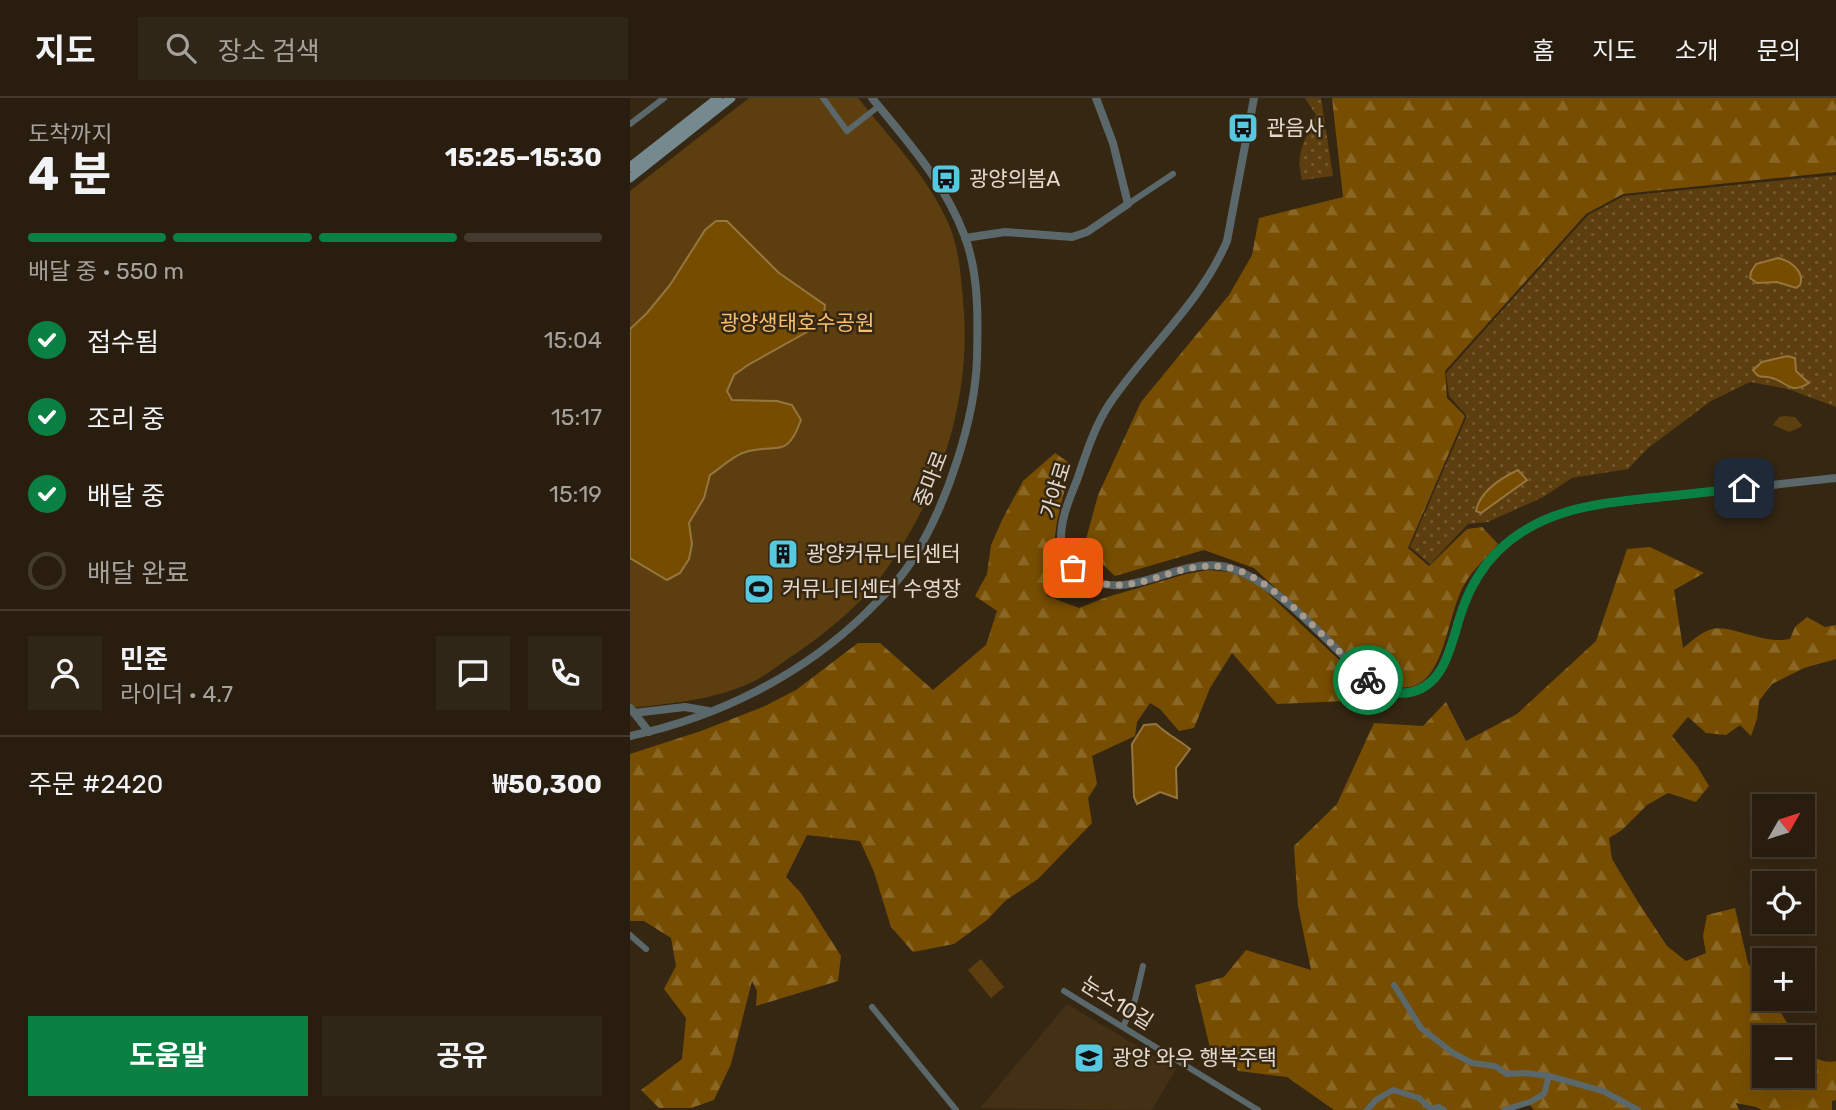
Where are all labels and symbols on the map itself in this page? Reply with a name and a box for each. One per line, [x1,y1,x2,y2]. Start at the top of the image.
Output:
bus stop icon: 관음사 [1226,111,1260,145]
place label: 관음사 [1266,115,1324,140]
bus stop icon: 광양의봄A [929,162,963,196]
place label: 광양의봄A [969,166,1060,191]
park label: 광양생태호수공원 [720,310,874,335]
street label: 중마로 [908,447,953,510]
street label: 가야로 [1035,458,1076,521]
pin [1714,458,1774,518]
building icon: 광양커뮤니티센터 [766,537,800,571]
pin [1043,538,1103,598]
place label: 광양커뮤니티센터 [806,541,961,566]
sports icon: 커뮤니티센터 수영장 [742,572,776,606]
place label: 커뮤니티센터 수영장 [782,576,961,601]
courier [1333,645,1403,715]
north arrow [1752,794,1815,858]
street label: 눈소10길 [1077,971,1158,1034]
school or university icon: 광양 와우 행복주택 [1072,1041,1106,1075]
place label: 광양 와우 행복주택 [1112,1045,1277,1070]

